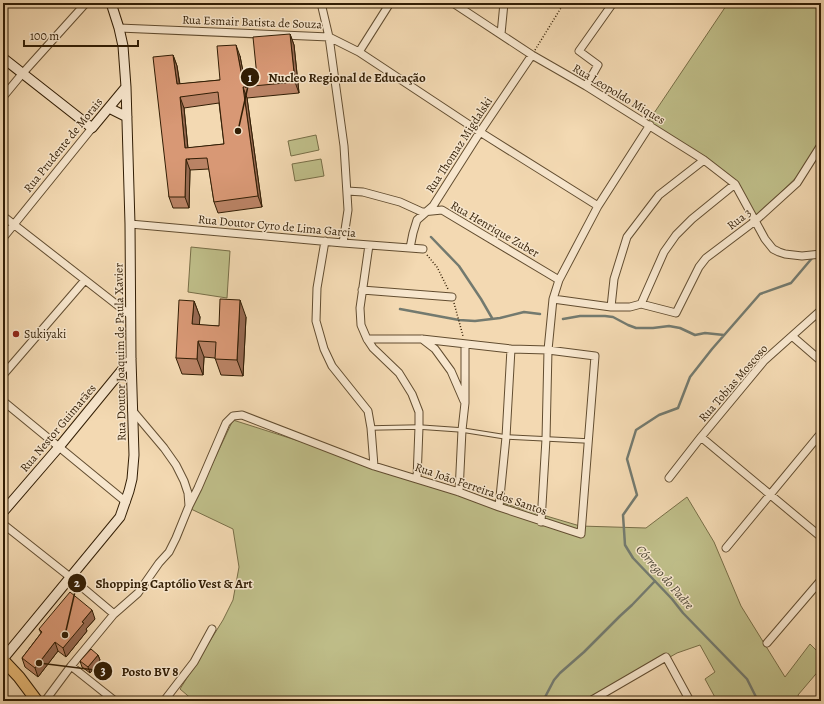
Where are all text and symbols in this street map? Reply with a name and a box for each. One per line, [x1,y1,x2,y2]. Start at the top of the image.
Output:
street label: Rua Esmair Batista de Souza [182,12,323,32]
scale bar [24,22,138,48]
text: 100 m [30,28,59,44]
street label: Rua Leopoldo Miques [570,60,668,128]
callout: Nucleo Regional de Educação [240,65,433,90]
text: Nucleo Regional de Educação [268,69,426,86]
text: 1 [248,70,253,86]
street label: Rua Prudente de Morais [20,94,106,196]
street label: Rua Thomaz Migdalski [422,94,496,196]
street label: Rua Henrique Zuber [448,197,543,261]
street label: Rua 3 [724,205,754,233]
street label: Rua Doutor Cyro de Lima Garcia [197,211,357,241]
street label: Rua Doutor Joaquim de Paula Xavier [110,262,130,441]
place label: Sukiyaki [24,326,66,342]
marker: Sukiyaki [11,329,21,339]
street label: Rua Tobias Moscoso [695,341,771,425]
street label: Rua Nestor Guimarães [16,380,100,475]
street label: Rua João Ferreira dos Santos [413,459,549,519]
water label: Córrego do Padre [632,541,698,613]
callout: Shopping Captólio Vest & Art [67,571,261,596]
text: 2 [74,575,80,591]
text: Shopping Captólio Vest & Art [95,575,253,592]
callout: Posto BV 8 [93,658,186,683]
text: 3 [100,663,106,679]
text: Posto BV 8 [121,663,179,680]

